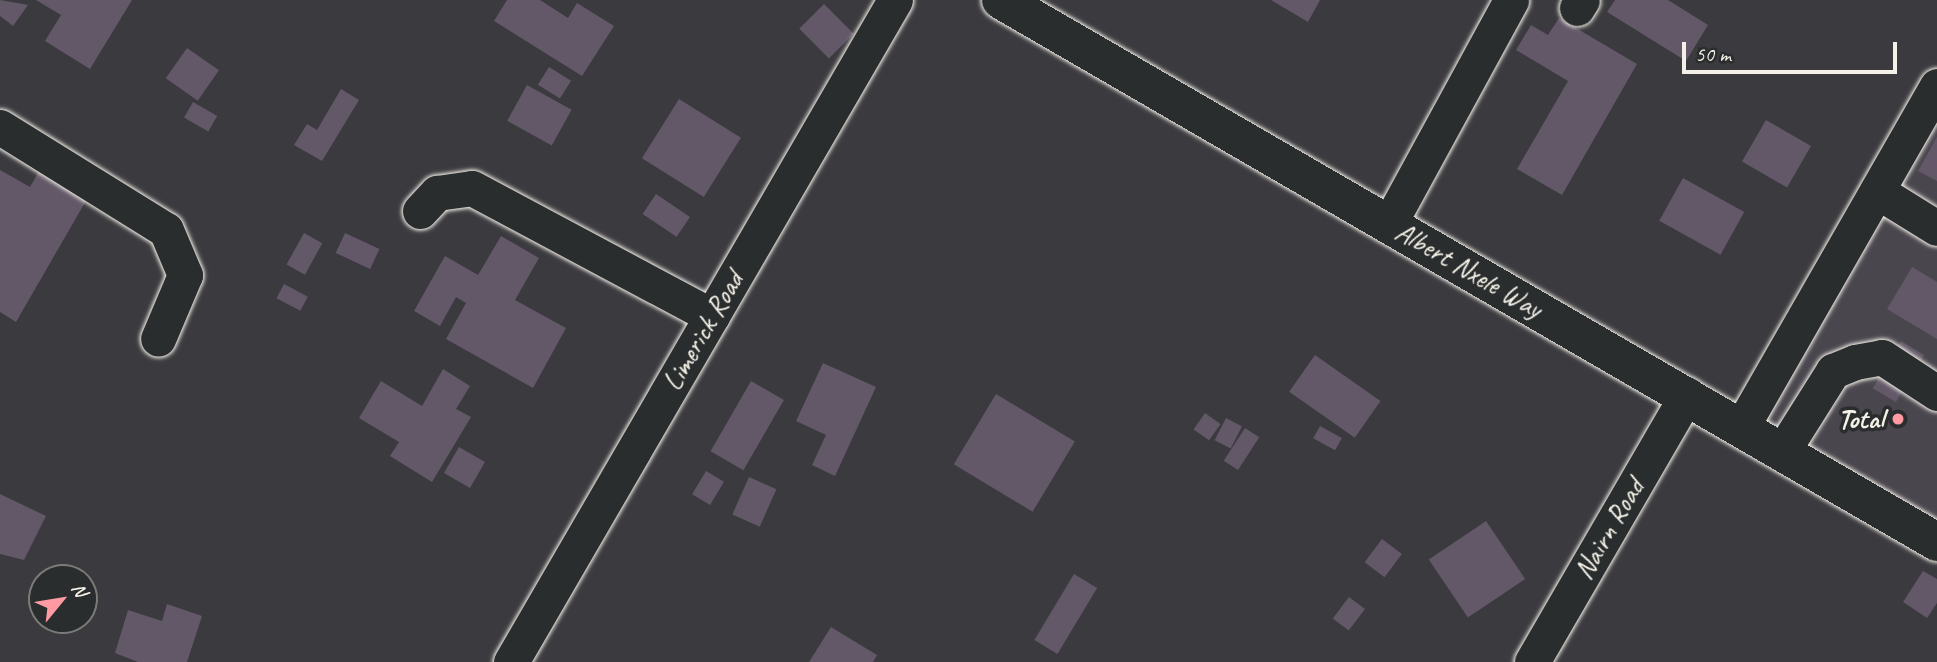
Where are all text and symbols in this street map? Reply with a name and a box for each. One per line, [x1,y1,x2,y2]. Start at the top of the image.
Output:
scale bar [1685,28,1900,72]
text: 50 m [1695,41,1731,67]
street label: Albert Nxele Way [1389,214,1549,326]
street label: Limerick Road [655,266,751,396]
place label: Total [1838,402,1884,436]
marker: Total [1890,411,1906,427]
street label: Nairn Road [1567,473,1651,585]
north arrow [28,564,98,634]
text: N [66,578,93,601]

